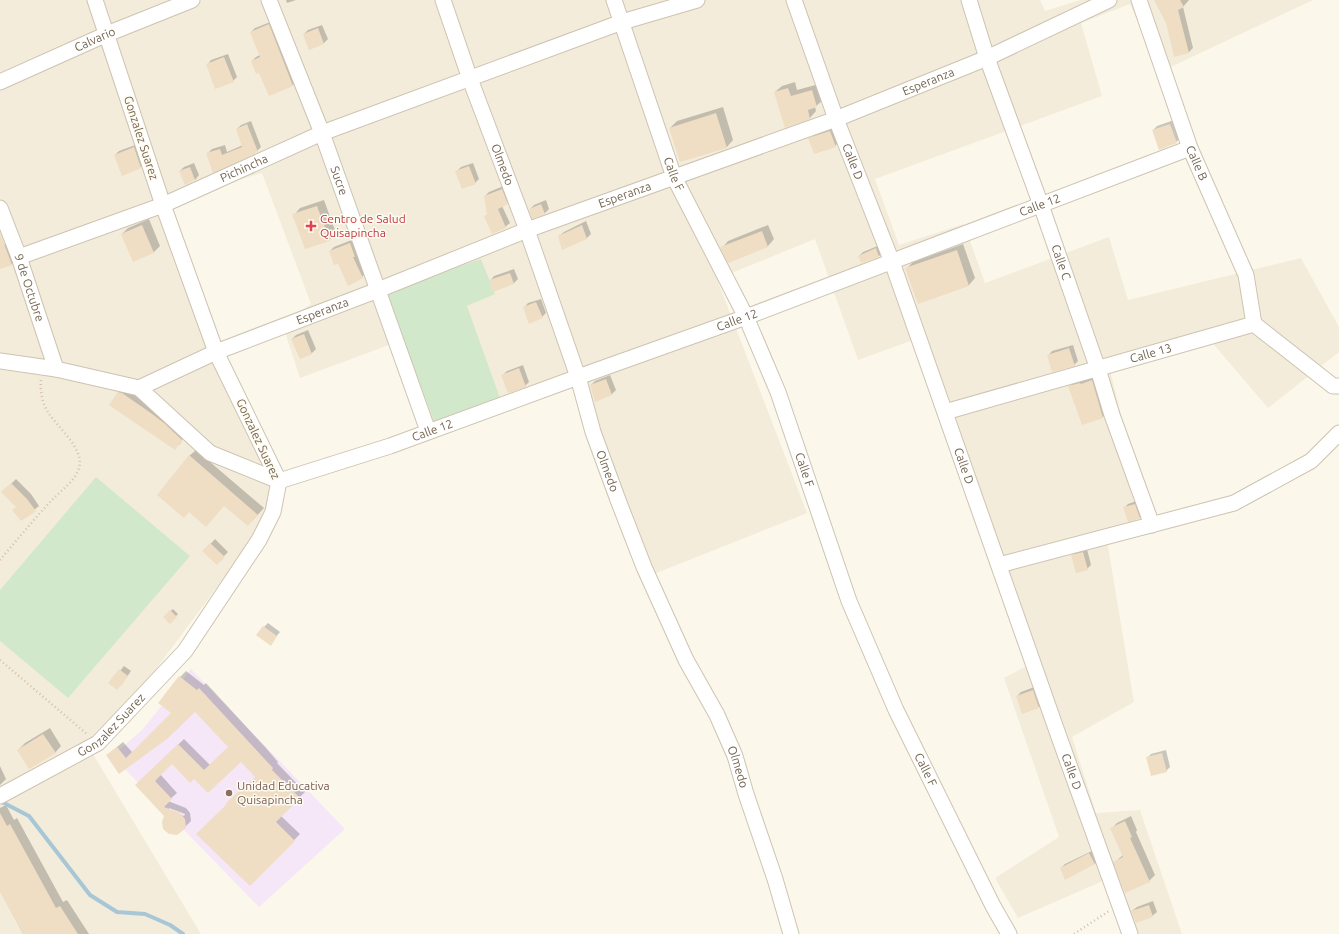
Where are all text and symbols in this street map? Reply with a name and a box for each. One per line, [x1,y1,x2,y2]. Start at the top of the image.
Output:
street label: Calvario [72,24,117,54]
street label: Esperanza [900,65,956,98]
street label: Gonzalez Suarez [122,94,161,182]
street label: Olmedo [489,142,517,187]
street label: Calle D [840,142,866,181]
street label: Calle B [1184,143,1210,182]
street label: Pichincha [218,151,270,184]
street label: Calle F [662,155,687,193]
street label: Sucre [328,164,351,197]
street label: Esperanza [597,179,653,210]
street label: Calle 12 [1017,191,1062,218]
place label: Centro de Salud Quisapincha [320,212,406,239]
marker: Centro de Salud Quisapincha [305,220,317,232]
street label: Calle C [1049,243,1074,282]
street label: 9 de Octubre [12,252,47,323]
street label: Esperanza [294,295,350,327]
street label: Calle 12 [715,306,759,333]
street label: Calle 13 [1128,341,1173,365]
street label: Gonzalez Suarez [234,396,283,482]
street label: Calle 12 [410,416,455,443]
street label: Calle D [952,446,977,486]
street label: Olmedo [594,448,621,493]
street label: Calle F [793,451,817,489]
street label: Gonzalez Suarez [75,690,148,759]
street label: Olmedo [725,744,751,789]
street label: Calle F [912,751,940,788]
street label: Calle D [1059,751,1084,791]
place label: Unidad Educativa Quisapincha [237,779,330,806]
marker: Unidad Educativa Quisapincha [224,788,234,798]

